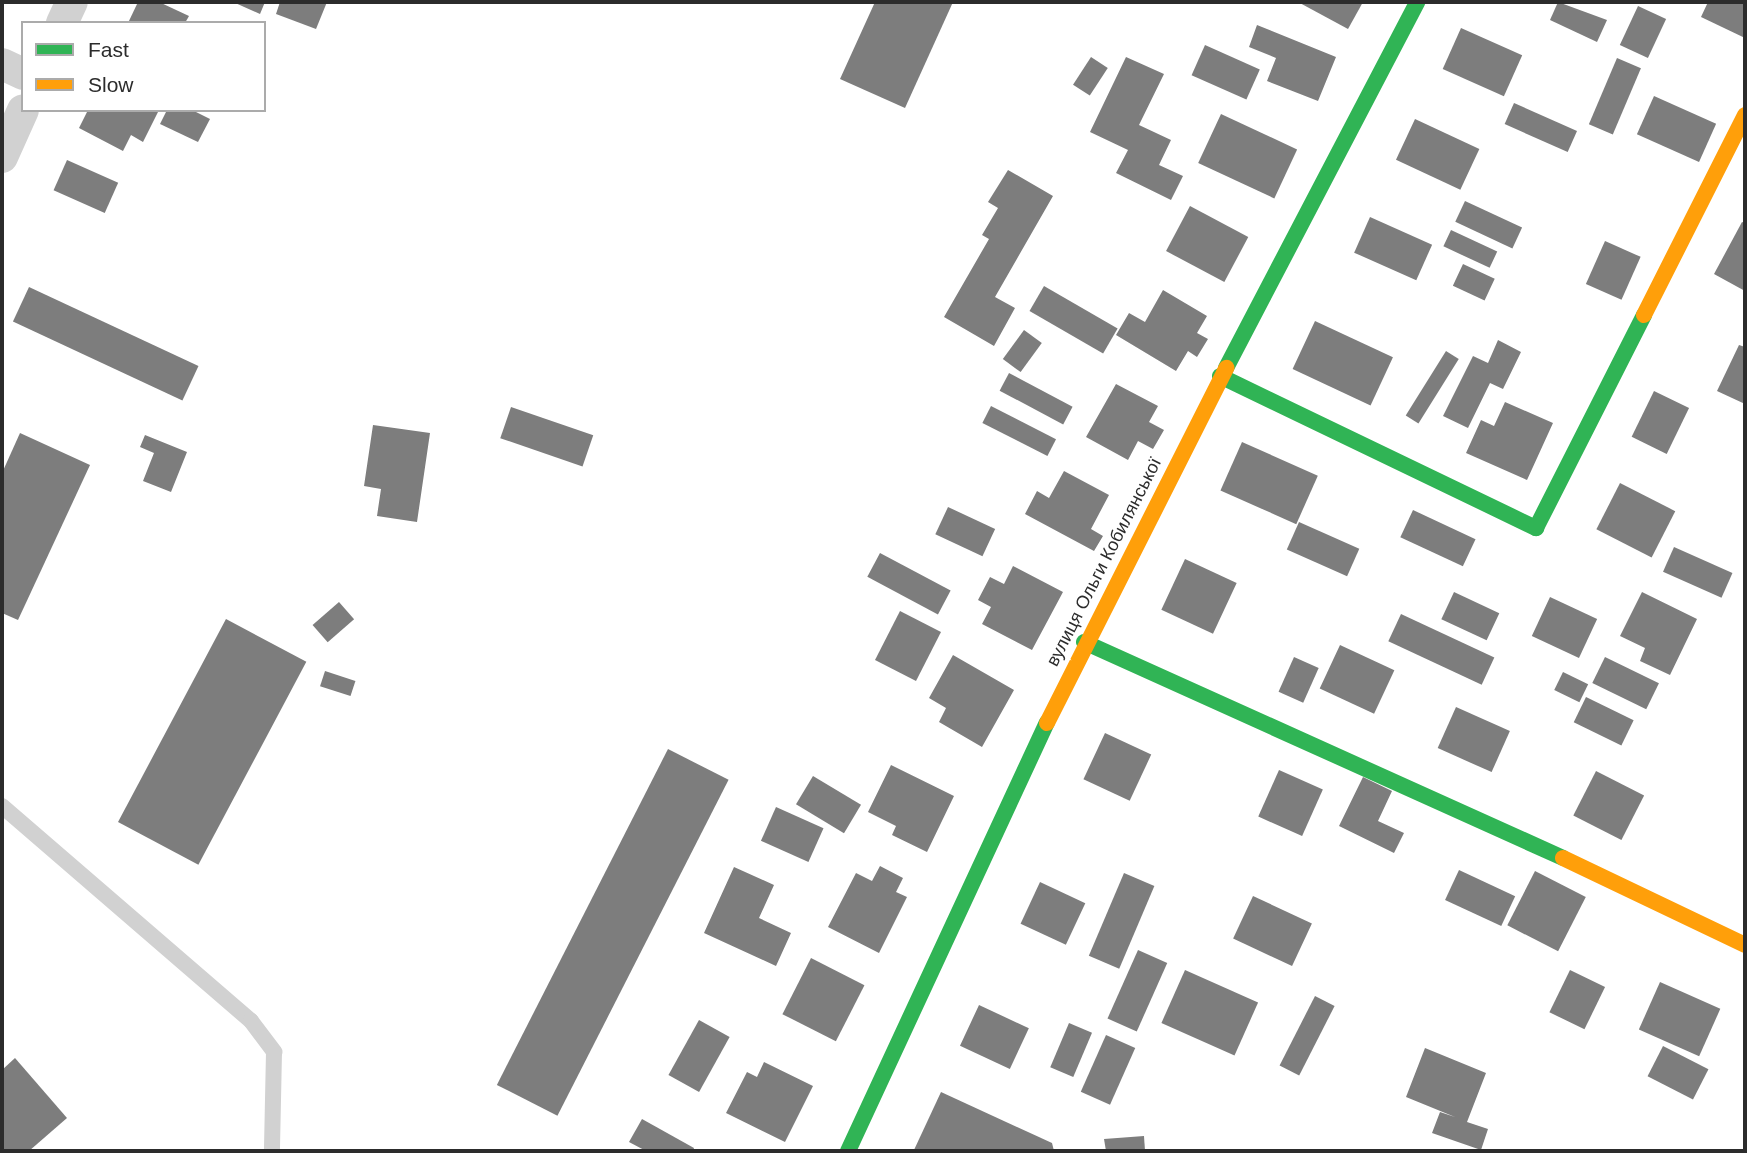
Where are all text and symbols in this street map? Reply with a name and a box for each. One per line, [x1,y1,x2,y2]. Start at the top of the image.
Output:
legend [21,21,266,112]
text: Fast [88,38,129,61]
text: Slow [88,73,134,96]
street label: вулиця Ольги Кобилянської [1042,454,1166,670]

